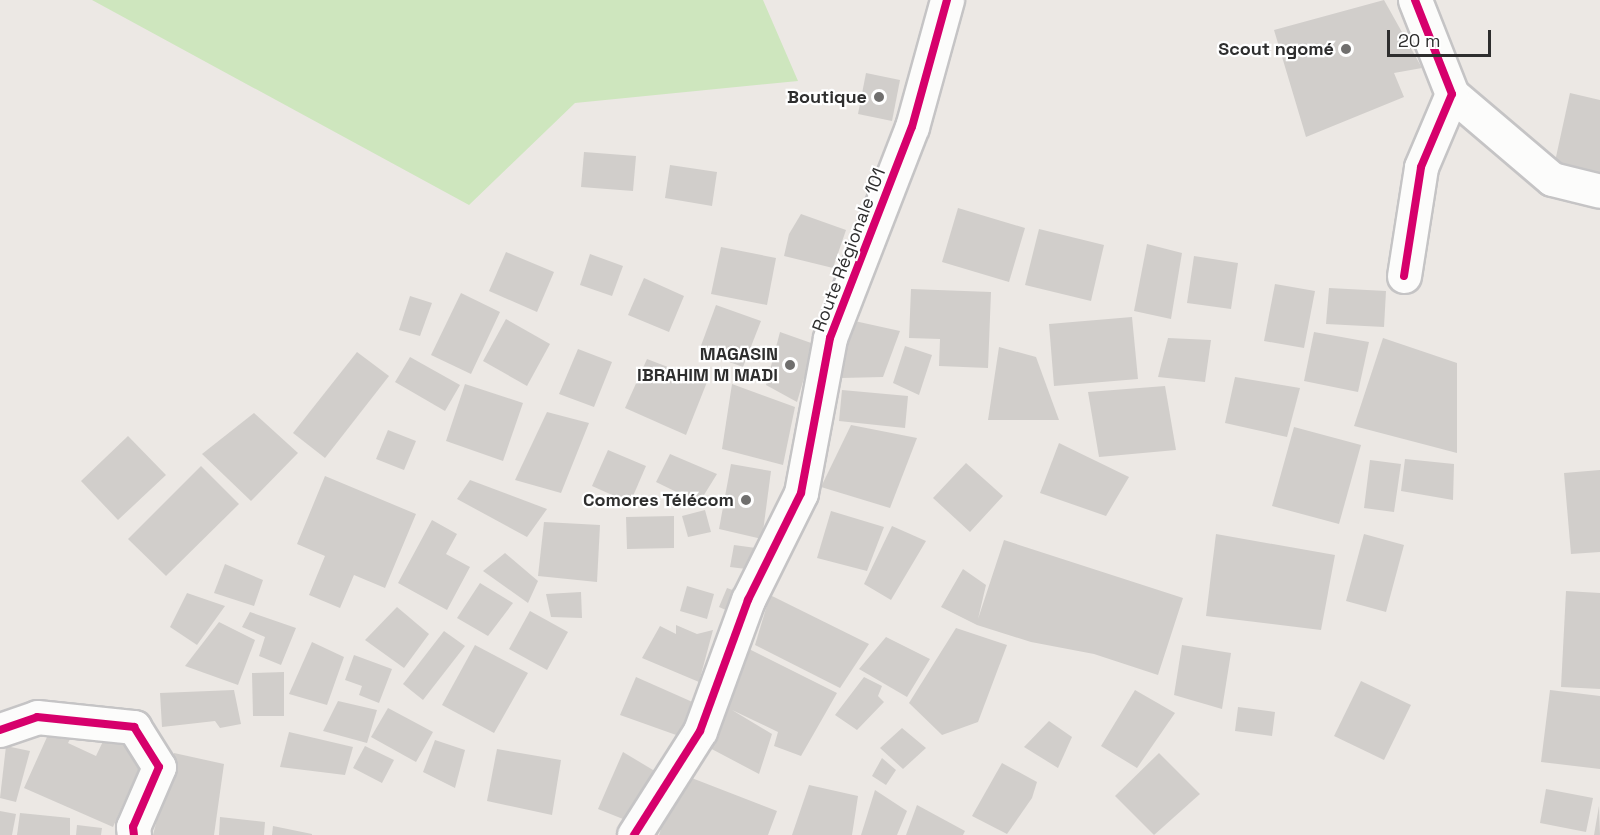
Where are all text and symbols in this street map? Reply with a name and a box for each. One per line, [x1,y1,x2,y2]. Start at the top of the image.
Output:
scale bar [1390,18,1494,56]
text: 20 m [1398,29,1441,52]
place label: Scout ngomé [1218,38,1334,60]
marker: Scout ngomé [1339,42,1353,56]
place label: Boutique [787,86,867,108]
marker: Boutique [872,90,886,104]
street label: Route Régionale 101 [808,165,890,335]
place label: MAGASIN IBRAHIM M MADI [637,344,778,386]
marker: MAGASIN IBRAHIM M MADI [783,358,797,372]
place label: Comores Télécom [582,489,734,511]
marker: Comores Télécom [739,493,753,507]

